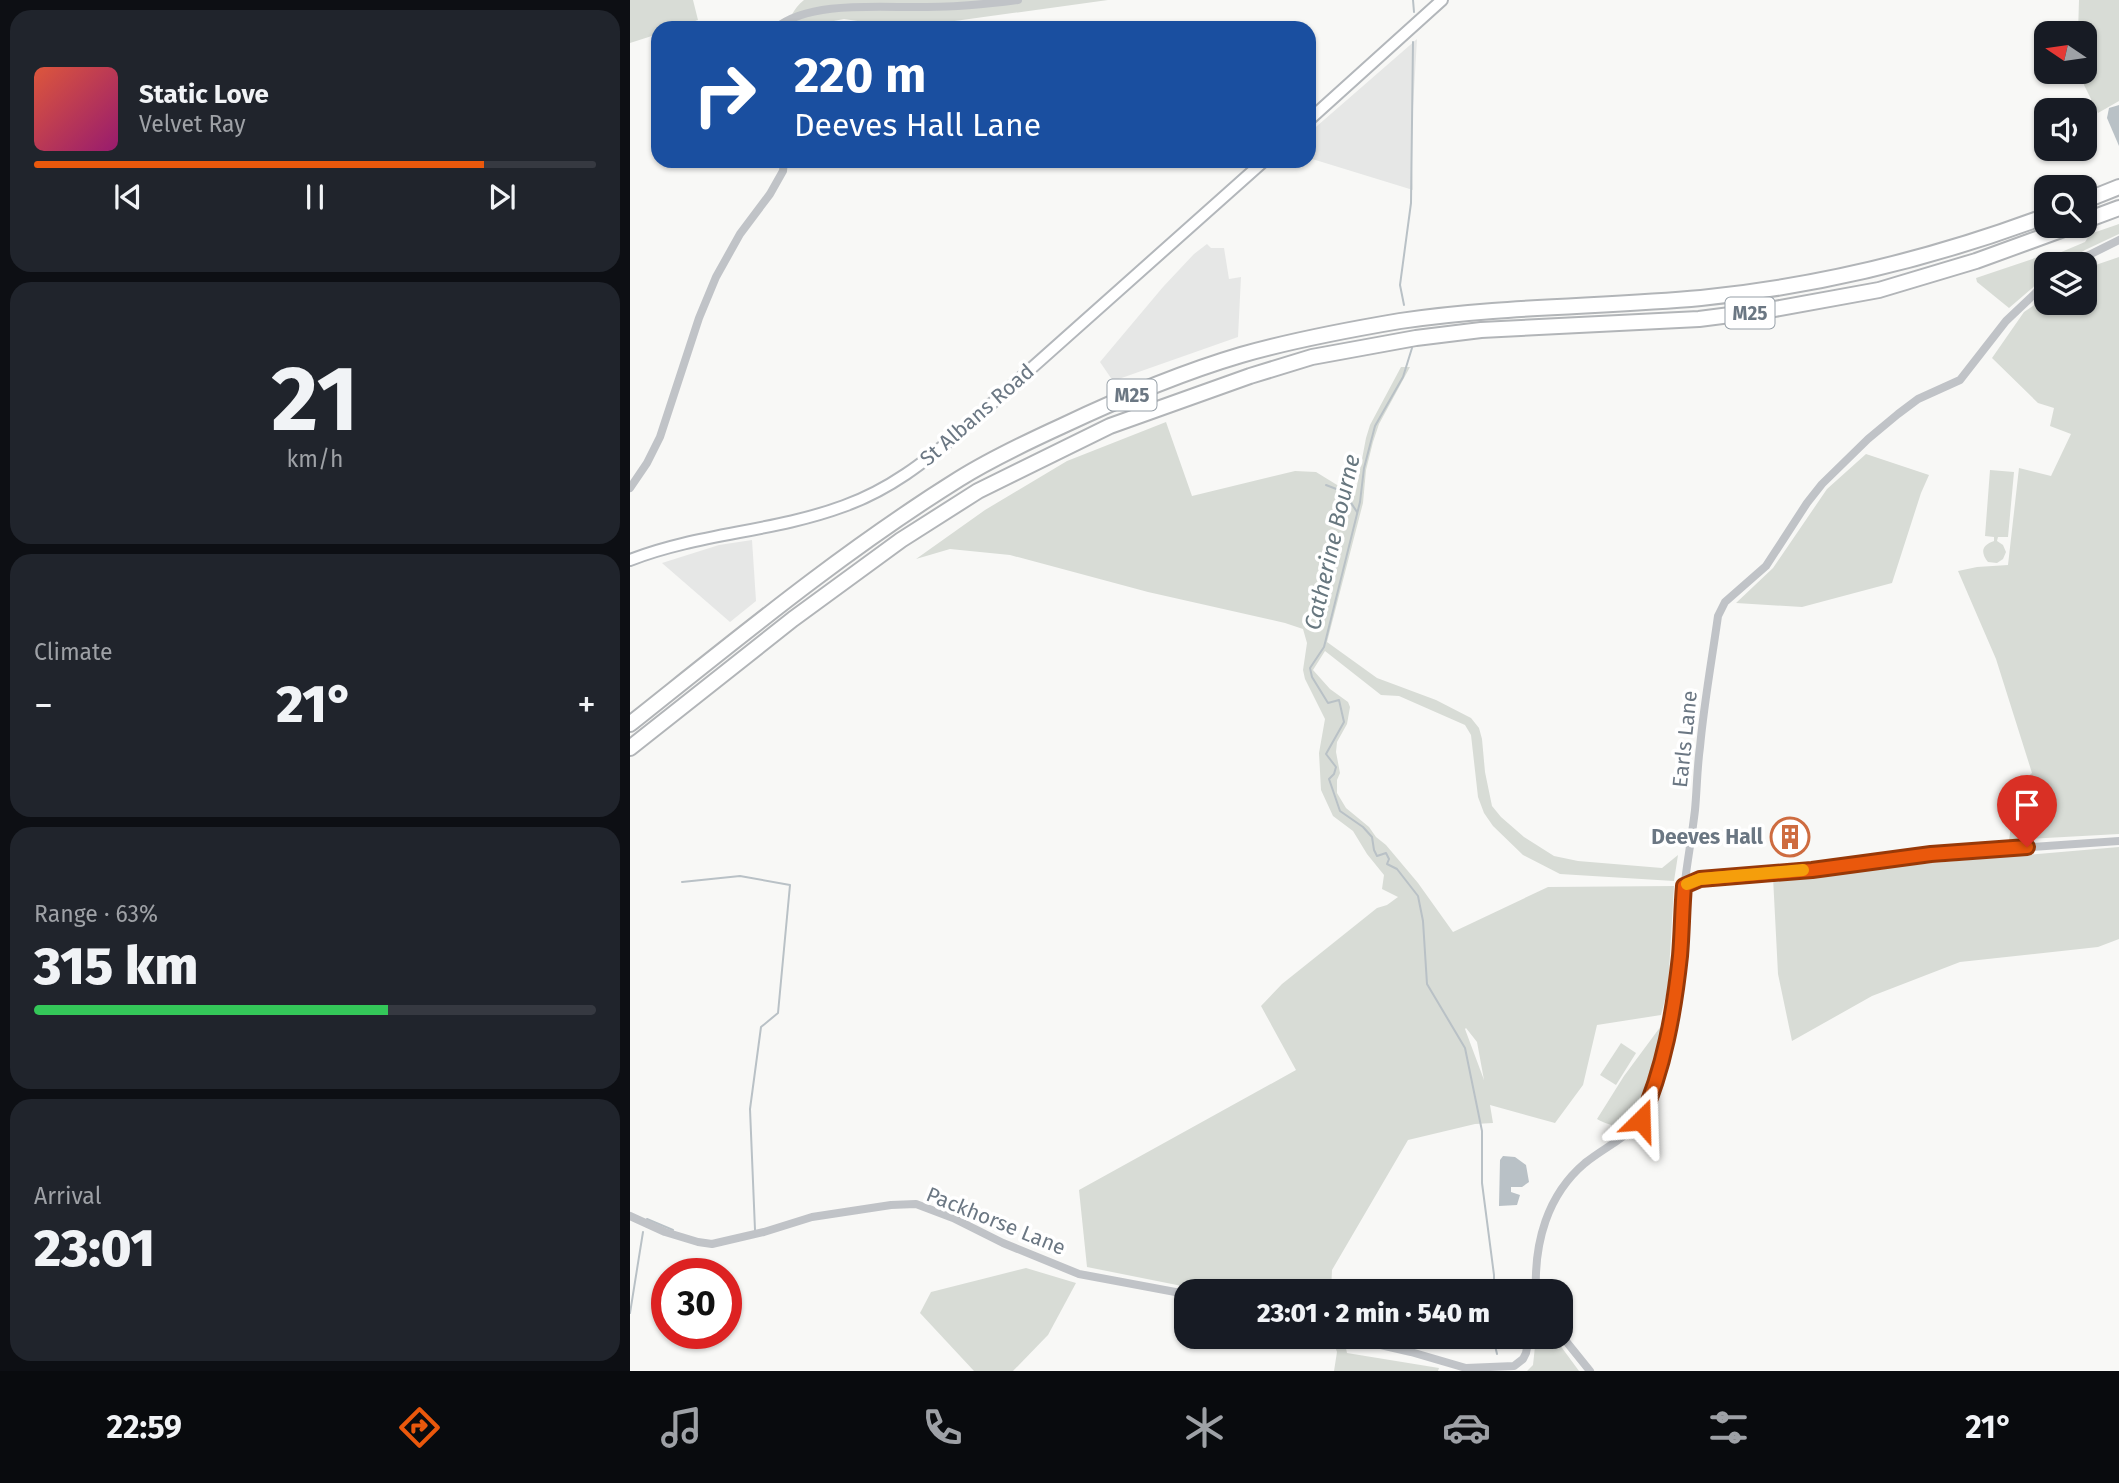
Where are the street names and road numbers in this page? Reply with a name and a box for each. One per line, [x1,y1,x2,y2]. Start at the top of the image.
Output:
road number: M25 [1726,298,1774,328]
street label: St Albans Road [915,358,1039,472]
road number: M25 [1107,380,1156,410]
street label: Earls Lane [1667,689,1703,789]
street label: Packhorse Lane [923,1181,1069,1261]

